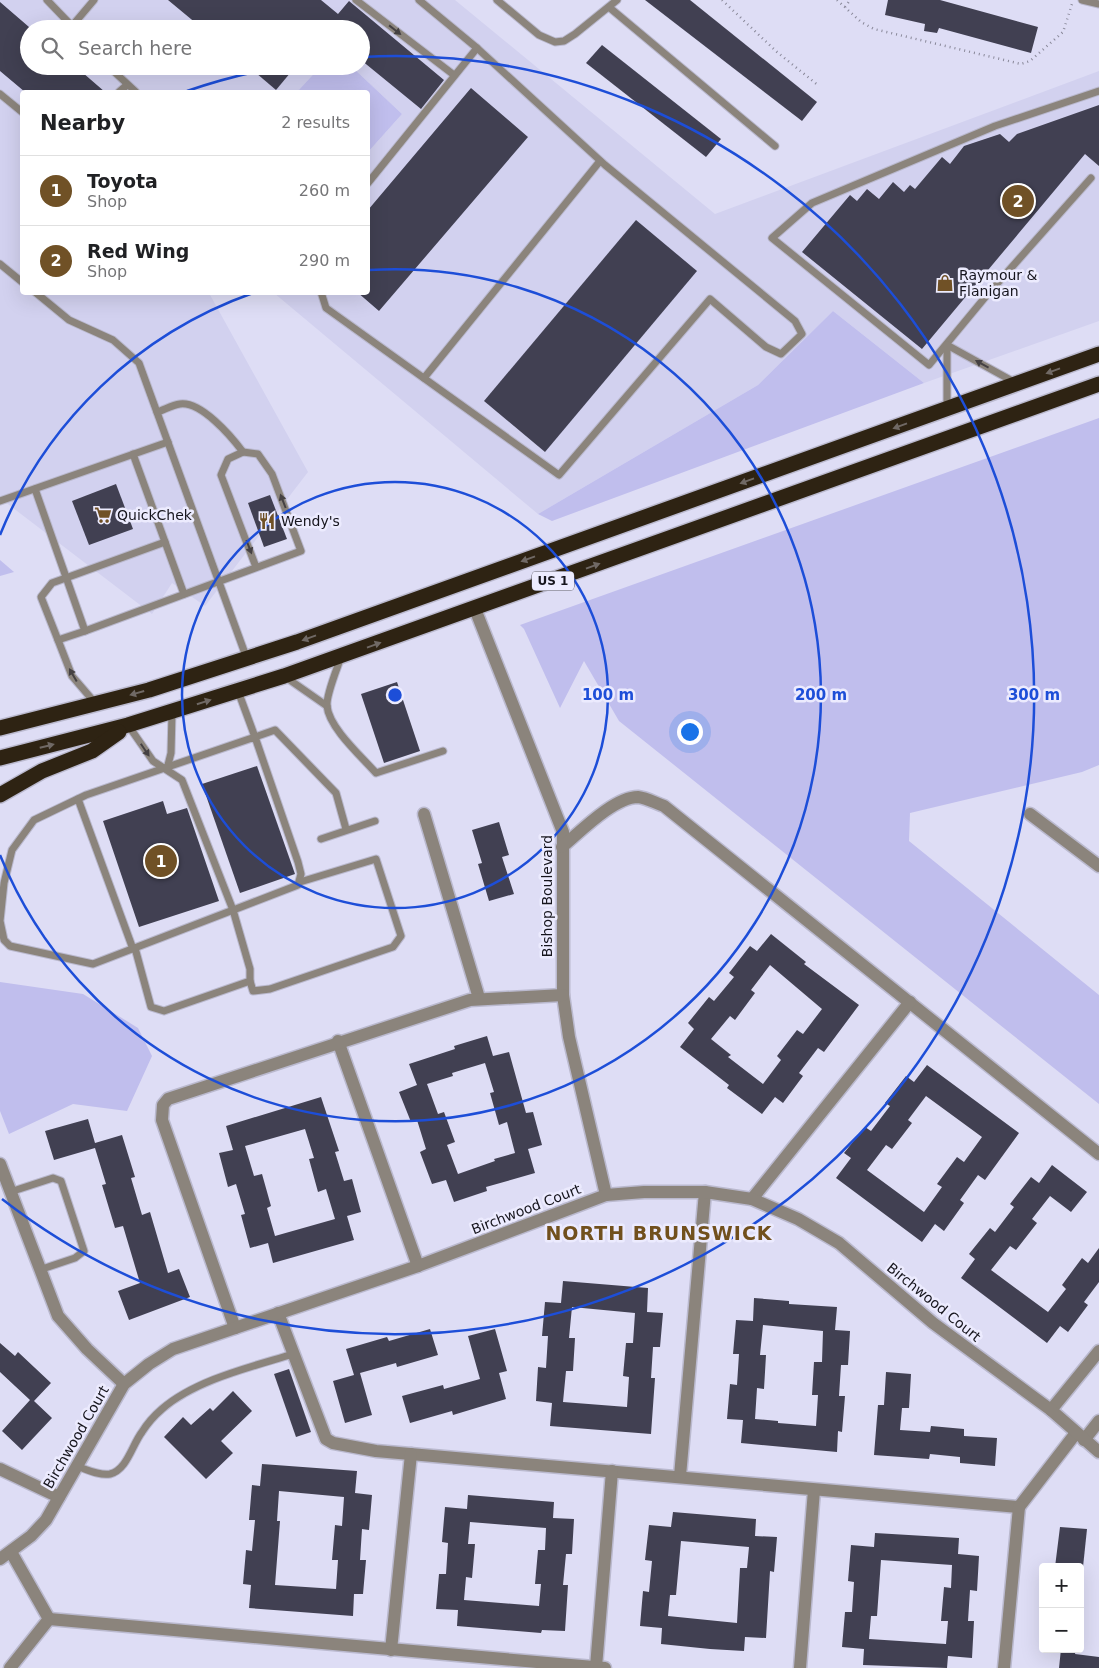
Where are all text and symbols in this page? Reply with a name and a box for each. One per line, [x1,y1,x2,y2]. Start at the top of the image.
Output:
search box [20,20,370,75]
one-way arrow [388,24,401,35]
icon: search [38,34,66,62]
text: Search here [78,37,192,59]
text: Nearby [40,111,125,135]
text: 2 results [281,113,350,132]
text: Toyota [87,170,158,192]
text: 1 [50,181,62,200]
text: 260 m [299,181,350,200]
pin: 2 [1002,182,1034,220]
text: Shop [87,192,127,211]
text: Red Wing [87,240,189,262]
text: 2 [50,251,62,270]
text: 290 m [299,251,350,270]
text: Shop [87,262,127,281]
place label: Raymour & Flanigan [959,267,1038,299]
shop icon: Raymour & Flanigan [935,273,955,293]
one-way arrow [974,360,989,368]
one-way arrow [1045,367,1060,375]
one-way arrow [892,422,907,430]
one-way arrow [739,477,754,485]
one-way arrow [278,494,286,509]
supermarket icon: QuickChek [93,505,113,525]
place label: QuickChek [117,507,193,523]
restaurant icon: Wendy's [257,511,277,531]
place label: Wendy's [281,513,340,529]
one-way arrow [245,540,253,555]
one-way arrow [521,556,536,563]
one-way arrow [586,562,601,570]
road number: US 1 [532,572,574,590]
one-way arrow [301,635,316,642]
one-way arrow [367,641,382,648]
one-way arrow [69,667,77,682]
centre of rings [386,686,404,704]
text: 100 m [582,686,634,704]
text: 200 m [795,686,847,704]
text: 300 m [1008,686,1060,704]
one-way arrow [130,689,145,697]
one-way arrow [196,698,211,706]
your location [677,719,703,745]
one-way arrow [40,742,55,750]
one-way arrow [140,743,150,757]
street label: Bishop Boulevard [539,835,555,957]
pin: 1 [145,842,177,880]
street label: Birchwood Court [469,1181,583,1237]
district label: NORTH BRUNSWICK [545,1222,773,1244]
street label: Birchwood Court [884,1259,984,1345]
street label: Birchwood Court [40,1382,112,1491]
map controls [1039,1563,1084,1653]
button: + [1039,1563,1084,1608]
button: − [1039,1608,1084,1653]

